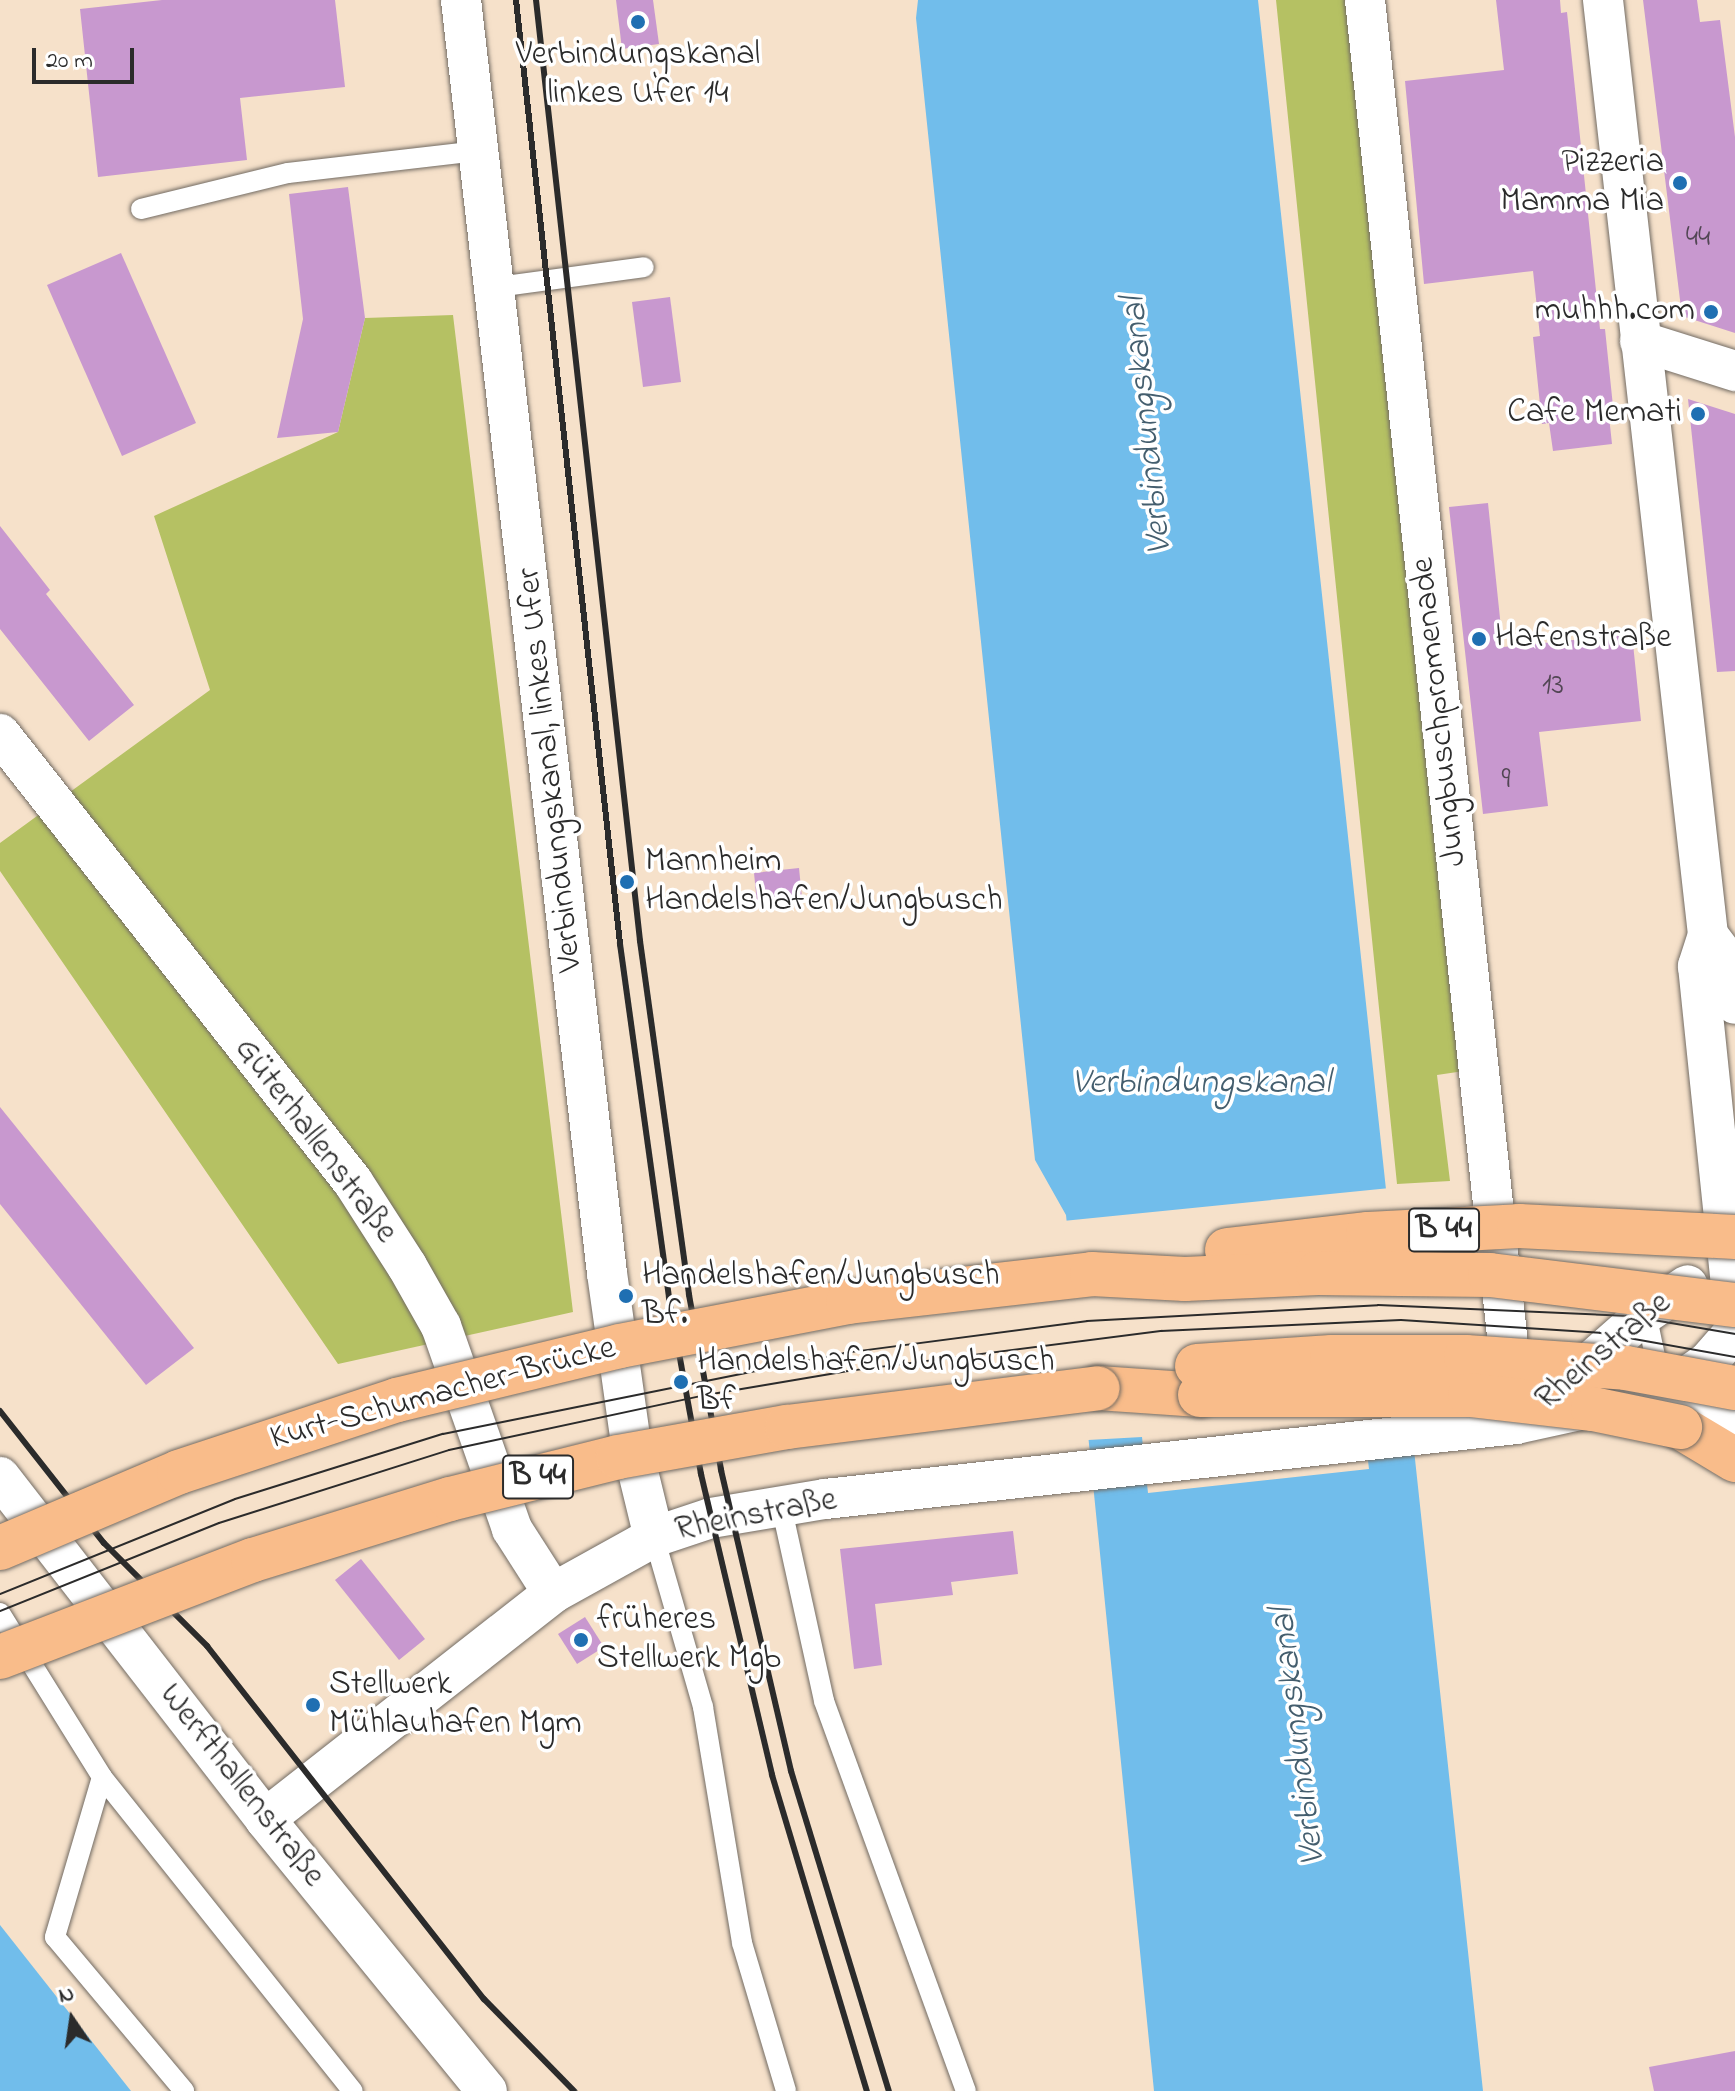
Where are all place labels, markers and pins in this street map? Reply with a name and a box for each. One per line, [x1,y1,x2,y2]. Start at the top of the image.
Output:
marker: Verbindungskanal linkes Ufer 14 [629,13,647,31]
place label: Verbindungskanal linkes Ufer 14 [516,35,760,114]
place label: Pizzeria Mamma Mia [1500,143,1664,222]
marker: Pizzeria Mamma Mia [1671,174,1689,192]
place label: muhhh.com [1535,292,1695,332]
marker: muhhh.com [1702,303,1720,321]
place label: Cafe Memati [1507,394,1682,434]
marker: Cafe Memati [1689,405,1707,423]
place label: Hafenstraße [1495,619,1672,659]
marker: Hafenstraße [1470,630,1488,648]
place label: Mannheim Handelshafen/Jungbusch [645,842,1003,922]
marker: Mannheim Handelshafen/Jungbusch [616,871,638,893]
place label: Handelshafen/Jungbusch Bf. [642,1256,1000,1336]
marker: Handelshafen/Jungbusch Bf. [617,1287,635,1305]
place label: Handelshafen/Jungbusch Bf [697,1342,1055,1422]
marker: Handelshafen/Jungbusch Bf [672,1373,690,1391]
place label: früheres Stellwerk Mgb [597,1600,781,1680]
marker: früheres Stellwerk Mgb [572,1631,590,1649]
place label: Stellwerk Mühlauhafen Mgm [329,1665,582,1744]
marker: Stellwerk Mühlauhafen Mgm [304,1696,322,1714]

